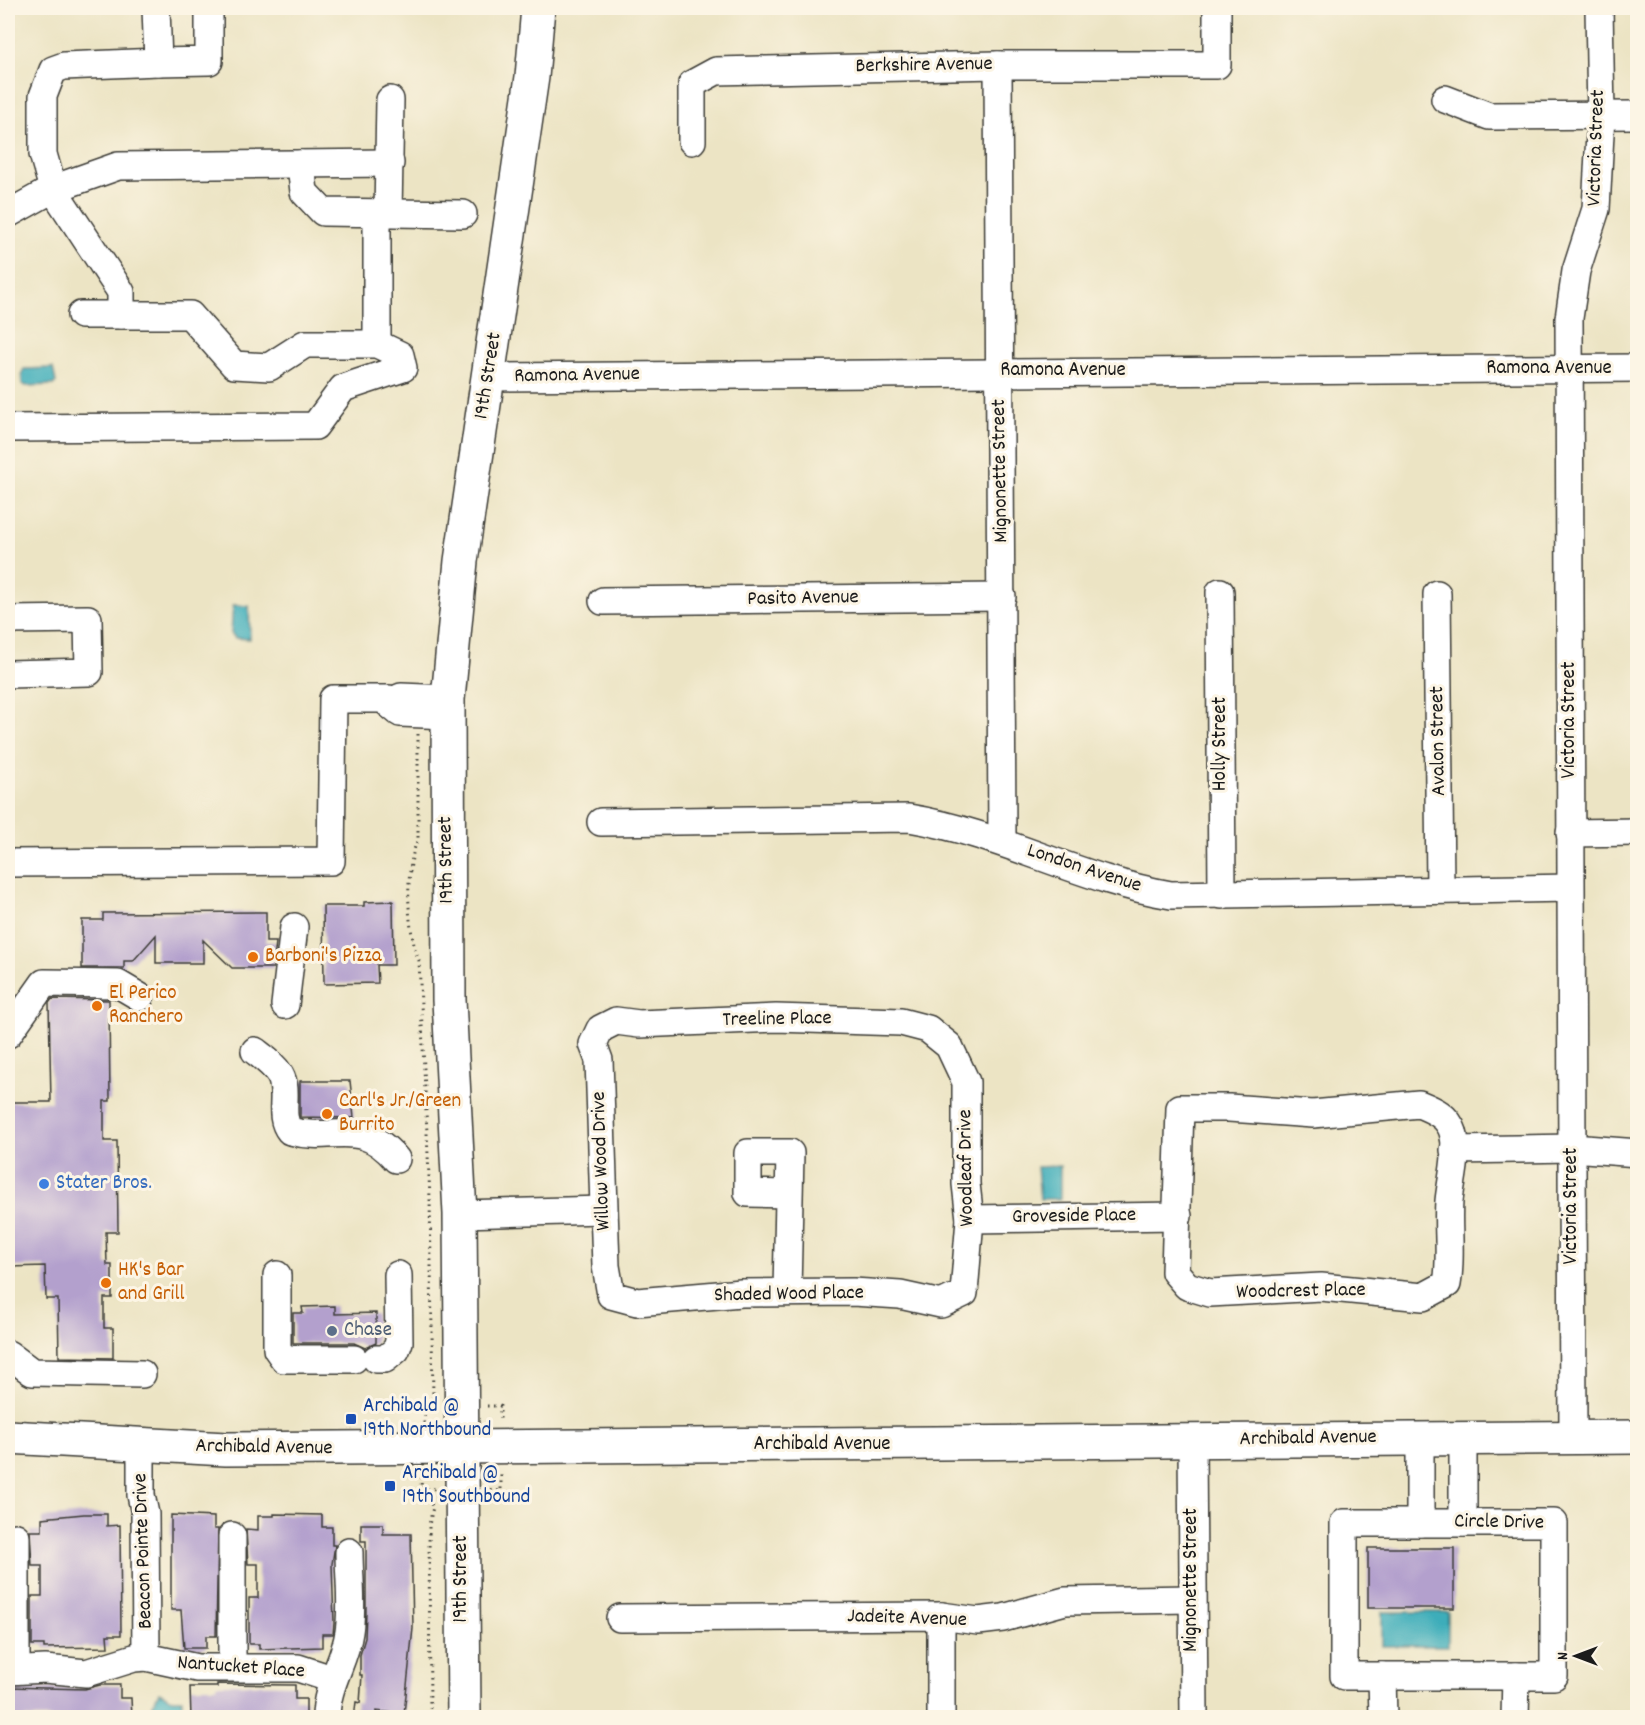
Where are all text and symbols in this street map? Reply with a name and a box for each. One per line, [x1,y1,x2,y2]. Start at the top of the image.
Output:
street label: Berkshire Avenue [855,50,993,82]
street label: Victoria Street [1580,89,1614,207]
street label: 19th Street [467,330,511,422]
street label: Ramona Avenue [1486,354,1612,384]
street label: Ramona Avenue [1000,356,1126,386]
street label: Ramona Avenue [514,360,640,392]
street label: Mignonette Street [985,399,1017,543]
street label: Pasito Avenue [747,583,859,615]
street label: Victoria Street [1555,661,1585,778]
street label: Avalon Street [1423,686,1455,796]
street label: Holly Street [1206,697,1236,791]
street label: 19th Street [431,816,463,904]
street label: London Avenue [1023,836,1145,902]
place label: Barboni's Pizza [265,942,383,972]
marker: Barboni's Pizza [246,950,260,964]
place label: El Perico Ranchero [109,979,183,1033]
marker: El Perico Ranchero [90,999,104,1013]
street label: Treeline Place [722,1004,832,1036]
place label: Carl's Jr./Green Burrito [339,1087,461,1141]
street label: Willow Wood Drive [585,1091,619,1231]
marker: Carl's Jr./Green Burrito [320,1107,334,1121]
street label: Woodleaf Drive [951,1109,983,1227]
street label: Victoria Street [1557,1147,1587,1264]
place label: Stater Bros. [56,1169,152,1199]
marker: Stater Bros. [37,1177,51,1191]
street label: Groveside Place [1012,1201,1136,1233]
place label: HK's Bar and Grill [118,1256,184,1310]
marker: HK's Bar and Grill [99,1276,113,1290]
street label: Woodcrest Place [1236,1276,1366,1308]
street label: Shaded Wood Place [714,1279,864,1311]
place label: Chase [344,1316,392,1346]
marker: Chase [325,1324,339,1338]
place label: Archibald @ 19th Northbound [363,1392,491,1446]
marker: Archibald @ 19th Northbound [344,1412,358,1426]
street label: Archibald Avenue [1239,1423,1377,1455]
street label: Archibald Avenue [753,1430,891,1460]
street label: Archibald Avenue [195,1432,333,1464]
place label: Archibald @ 19th Southbound [402,1459,530,1513]
street label: Beacon Pointe Drive [126,1473,162,1629]
marker: Archibald @ 19th Southbound [383,1479,397,1493]
street label: Circle Drive [1454,1507,1544,1539]
street label: Mignonette Street [1177,1508,1207,1652]
street label: 19th Street [447,1535,477,1623]
street label: Jadeite Avenue [847,1602,967,1636]
north arrow [1546,1626,1606,1686]
street label: Nantucket Place [176,1649,306,1687]
text: N [1552,1652,1575,1660]

